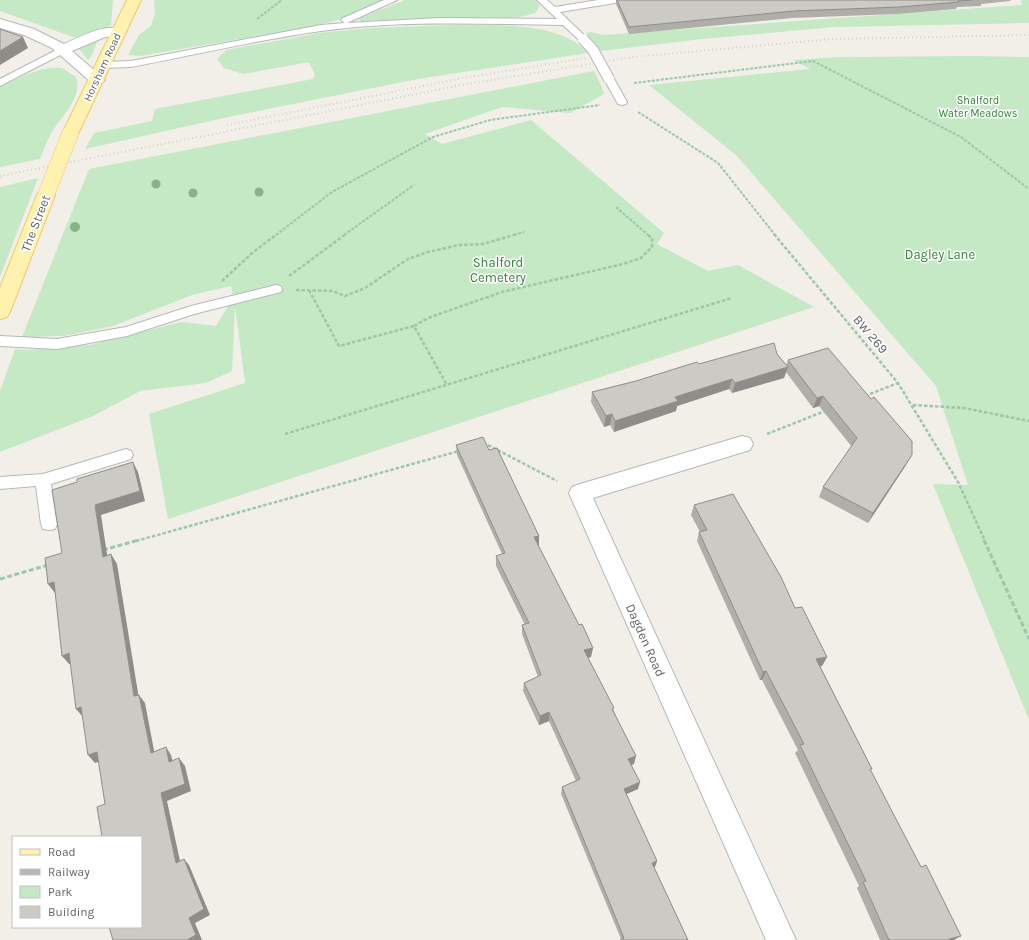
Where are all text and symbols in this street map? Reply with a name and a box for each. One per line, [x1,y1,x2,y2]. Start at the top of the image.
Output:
street label: Horsham Road [81,31,124,104]
park label: Shalford Water Meadows [938,94,1018,120]
street label: The Street [18,192,53,254]
park label: Dagley Lane [905,247,975,262]
park label: Shalford Cemetery [470,255,526,285]
street label: BW 269 [850,312,891,356]
street label: Dagden Road [623,601,668,679]
legend [12,836,142,928]
text: Road [48,845,76,859]
text: Railway [48,865,90,879]
text: Park [48,885,73,899]
text: Building [48,905,95,919]

